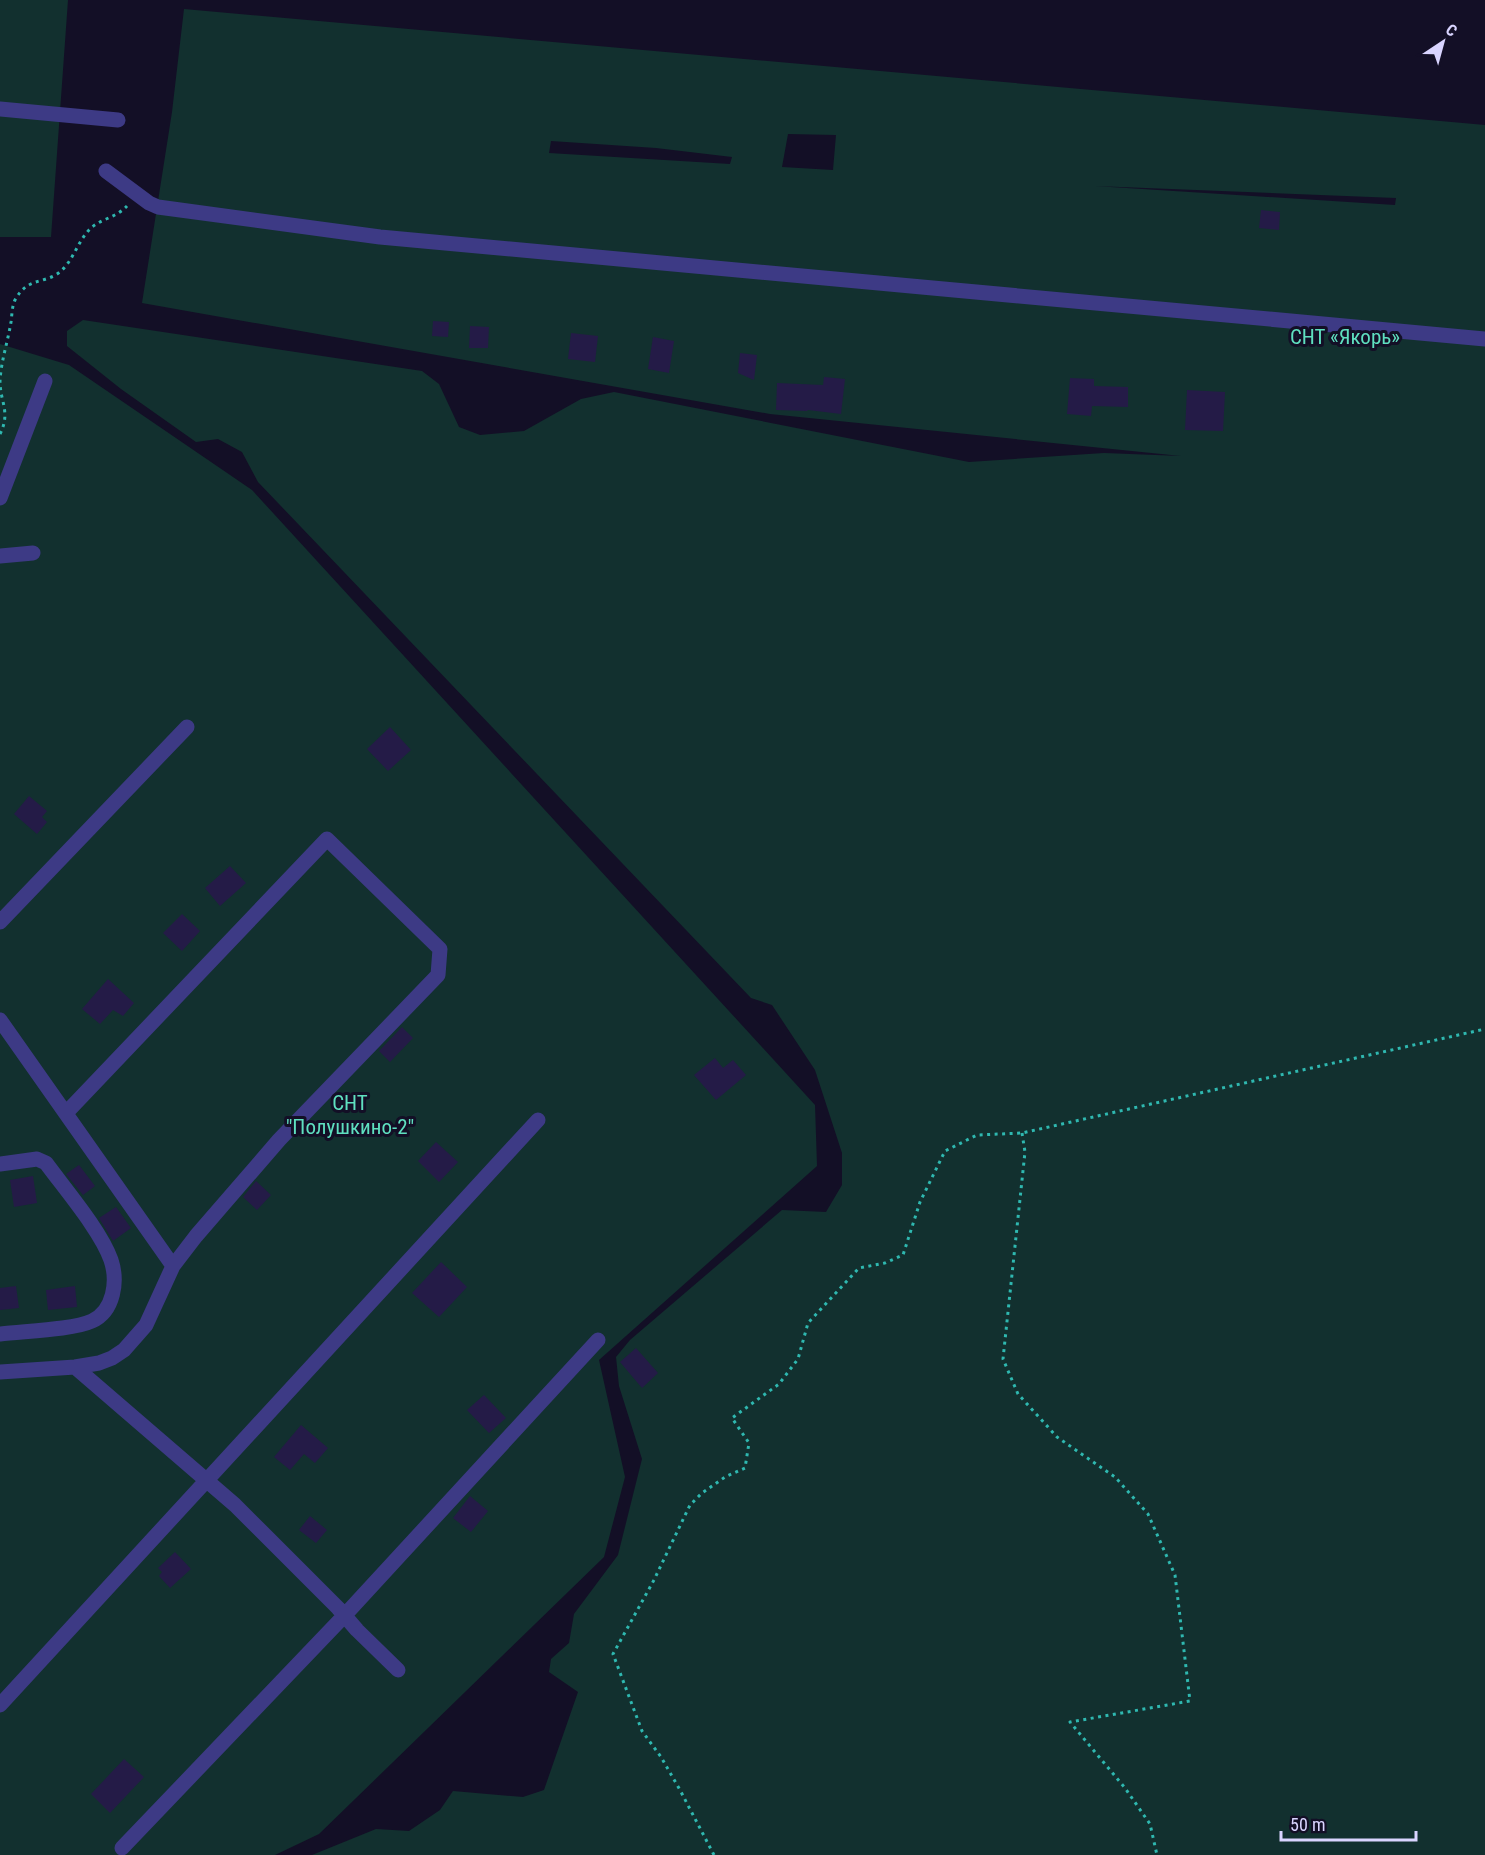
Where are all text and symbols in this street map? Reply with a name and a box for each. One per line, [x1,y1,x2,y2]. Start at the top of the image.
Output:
north arrow [1413,12,1473,72]
text: С [1442,20,1461,41]
park label: СНТ «Якорь» [1290,325,1400,349]
park label: СНТ "Полушкино-2" [286,1091,414,1139]
scale bar [1281,1804,1416,1842]
text: 50 m [1290,1814,1325,1835]

